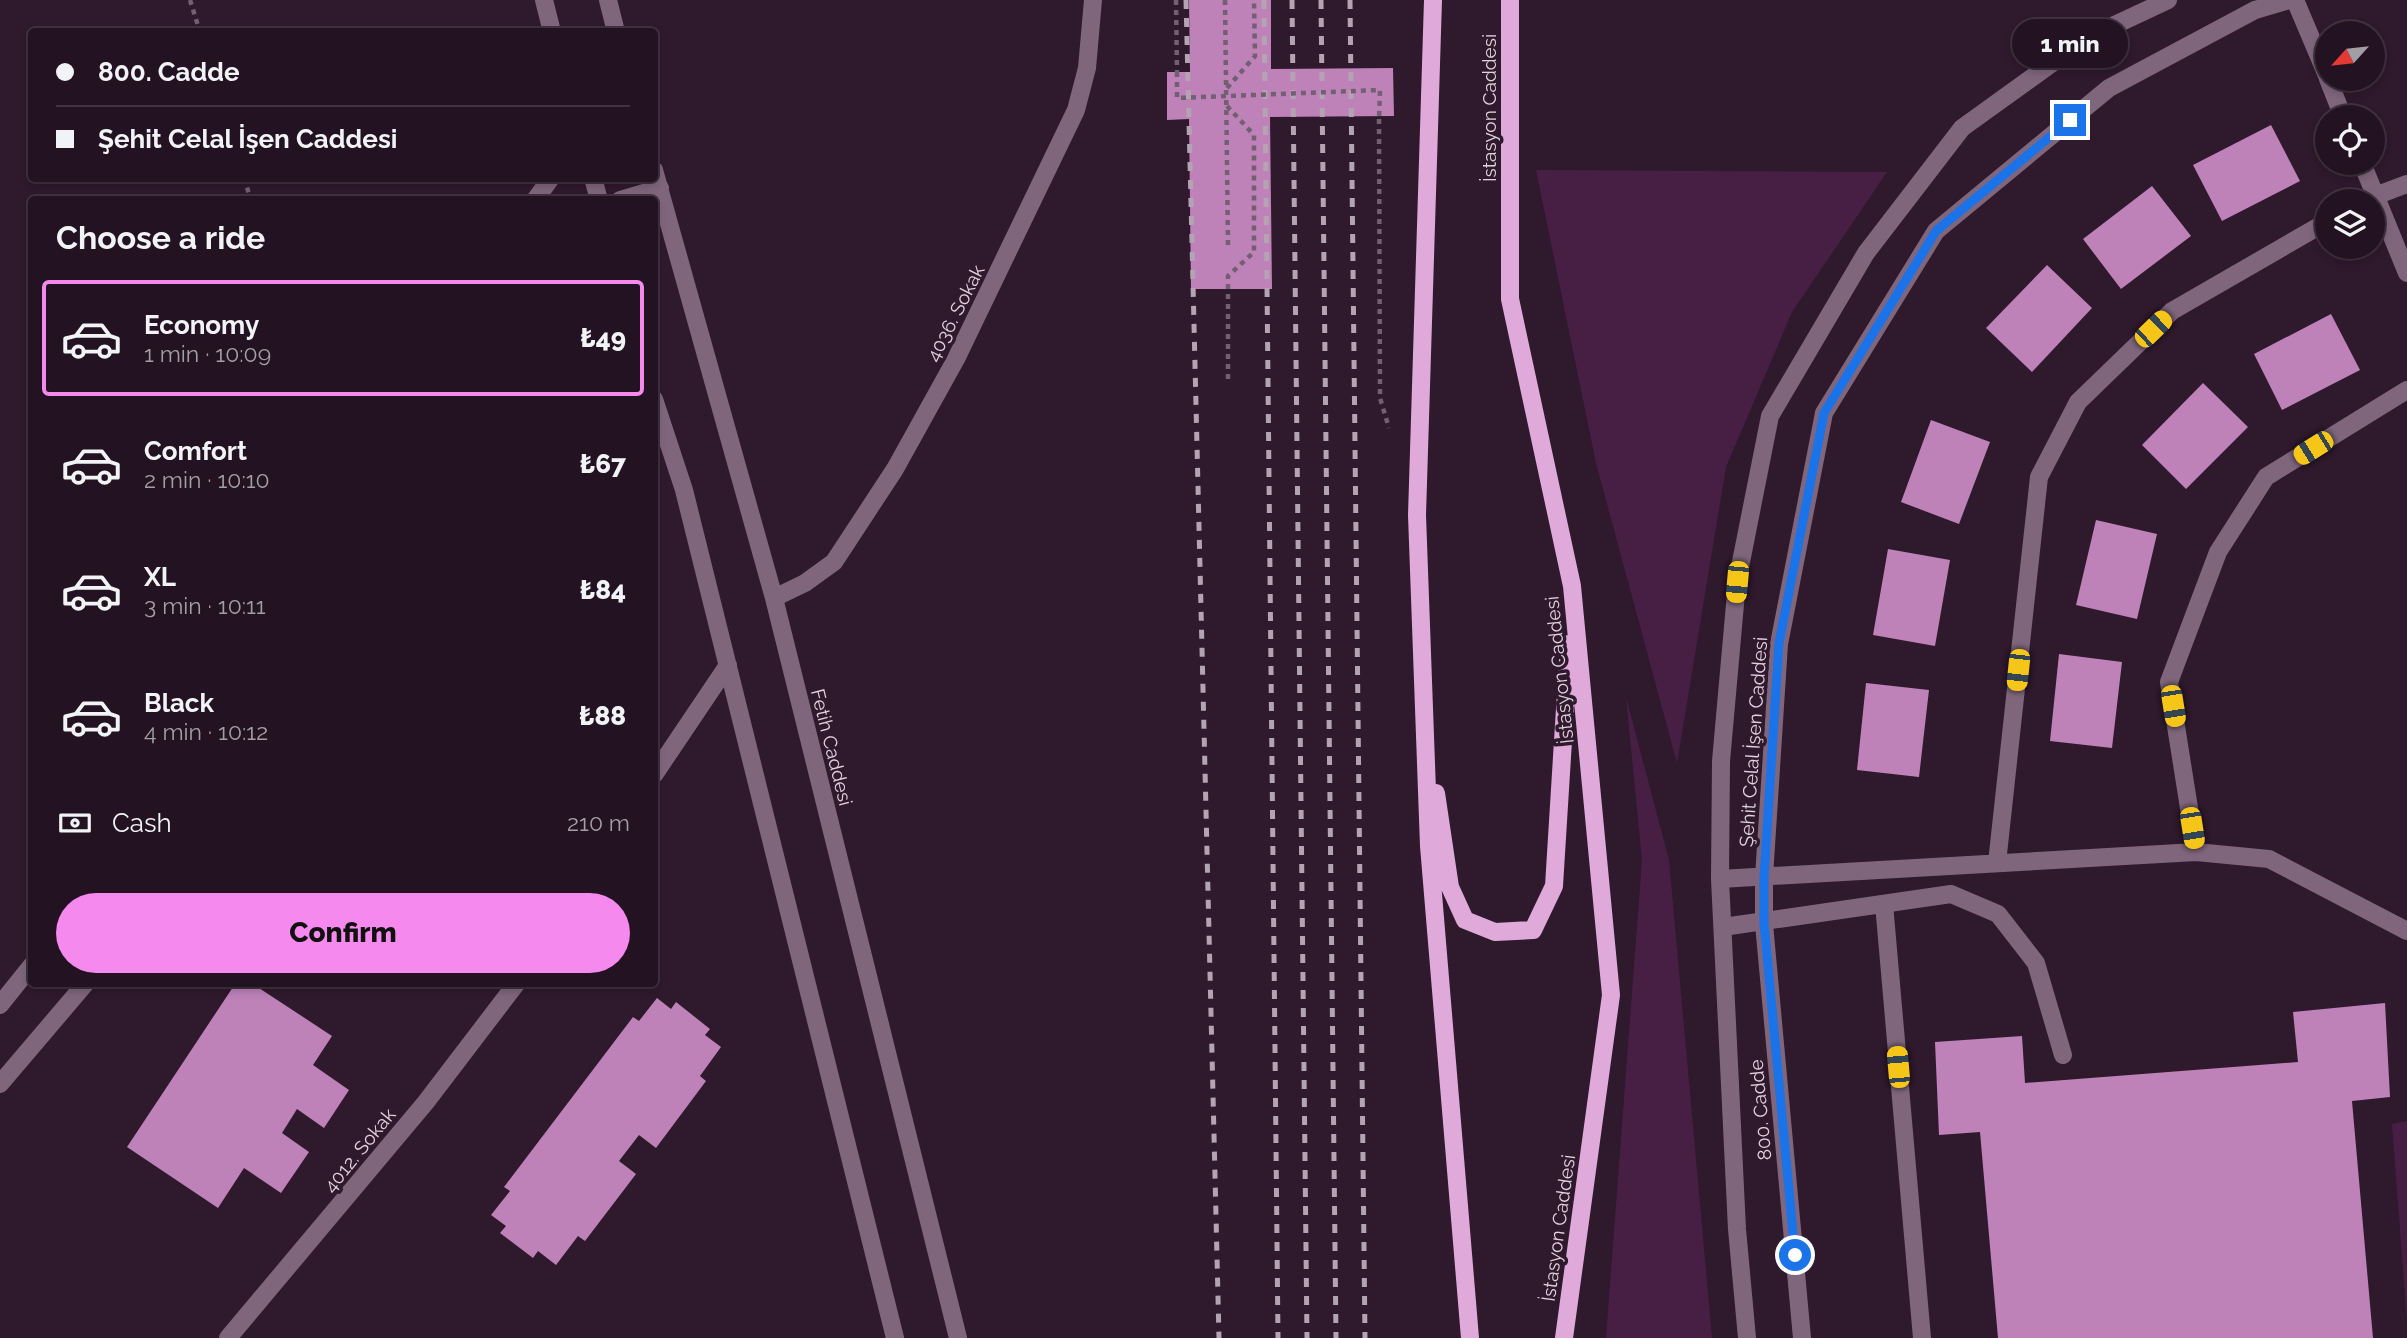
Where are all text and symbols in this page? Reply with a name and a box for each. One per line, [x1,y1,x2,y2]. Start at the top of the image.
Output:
callout: 1 min [2012,18,2128,68]
north arrow [2315,21,2385,91]
map controls [2315,21,2385,259]
text: 1 min [2040,30,2100,57]
street label: İstasyon Caddesi [1478,34,1500,182]
text: 800. Cadde [98,57,240,87]
route end [2054,104,2086,136]
button: locate [2315,105,2385,175]
text: Şehit Celal İşen Caddesi [98,124,397,154]
button: layers [2315,189,2385,259]
text: Choose a ride [56,219,265,256]
street label: 4036. Sokak [921,261,989,365]
icon: car [60,307,123,370]
car [2131,307,2176,351]
text: Economy [144,310,259,340]
text: ₺49 [580,323,626,353]
text: 1 min · 10:09 [144,340,271,367]
car [2290,428,2337,468]
icon: car [60,433,123,496]
text: Comfort [144,436,247,466]
text: ₺67 [580,449,626,479]
text: 2 min · 10:10 [144,466,270,493]
icon: car [60,559,123,622]
car [1725,560,1750,604]
text: XL [144,562,176,592]
text: ₺84 [580,575,626,605]
text: 3 min · 10:11 [144,592,266,619]
street label: İstasyon Caddesi [1540,595,1578,745]
street label: Şehit Celal İşen Caddesi [1735,636,1771,848]
car [2006,648,2031,692]
car [2160,684,2187,728]
icon: car [60,685,123,748]
street label: Fetih Caddesi [807,686,857,808]
text: Black [144,688,214,718]
text: ₺88 [579,701,626,731]
text: 4 min · 10:12 [144,718,268,745]
icon: cash [56,804,94,842]
car [2179,806,2206,850]
text: Cash [112,808,172,838]
text: 210 m [567,809,630,836]
button: Confirm [56,893,630,973]
car [1886,1045,1911,1089]
street label: 800. Cadde [1745,1059,1775,1161]
street label: 4012. Sokak [318,1104,400,1196]
street label: İstasyon Caddesi [1537,1153,1579,1303]
route start [1779,1239,1811,1271]

